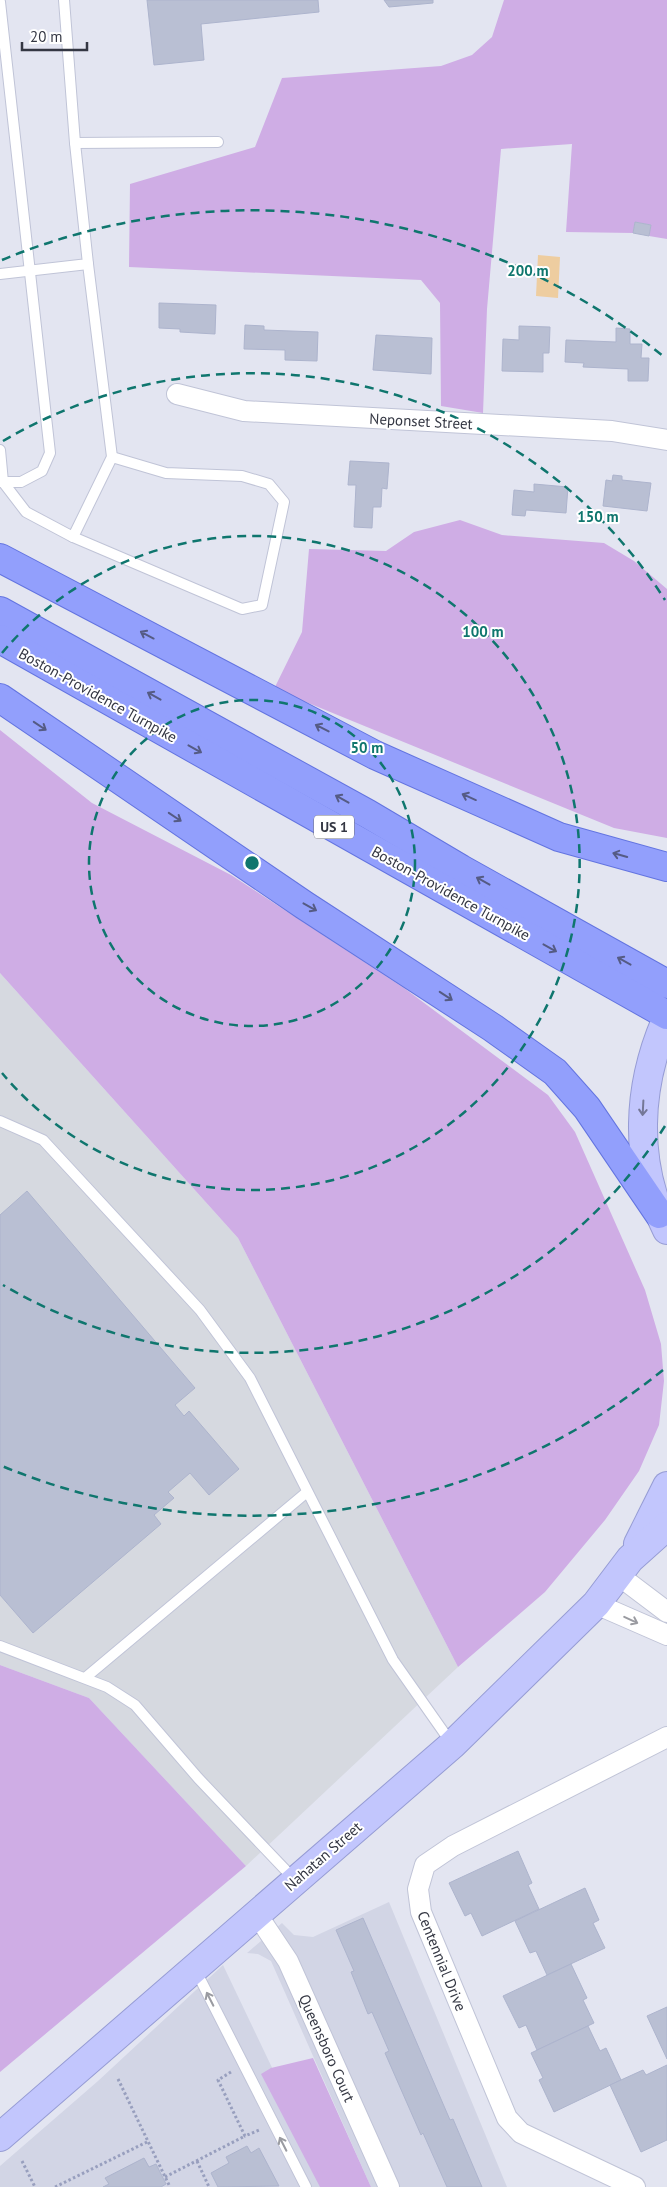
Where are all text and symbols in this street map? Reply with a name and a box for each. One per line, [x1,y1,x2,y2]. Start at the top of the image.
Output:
scale bar [22,20,88,52]
text: 20 m [30,27,63,46]
text: 200 m [507,261,549,280]
street label: Neponset Street [369,409,473,433]
text: 150 m [577,507,619,526]
text: 100 m [462,622,504,641]
one-way arrow [140,630,155,639]
street label: Boston-Providence Turnpike [15,644,181,746]
one-way arrow [147,690,162,700]
one-way arrow [33,721,47,731]
one-way arrow [314,723,329,733]
text: 50 m [351,738,383,757]
one-way arrow [187,744,202,754]
one-way arrow [462,791,477,801]
one-way arrow [335,794,350,804]
one-way arrow [168,812,182,822]
road number: US 1 [314,816,354,839]
street label: Boston-Providence Turnpike [368,842,534,944]
one-way arrow [612,850,628,860]
centre of rings [243,854,261,872]
one-way arrow [475,876,490,886]
one-way arrow [302,903,316,913]
one-way arrow [543,943,558,953]
one-way arrow [618,955,632,965]
one-way arrow [438,992,452,1002]
one-way arrow [639,1100,648,1116]
one-way arrow [623,1616,638,1626]
street label: Nahatan Street [280,1817,366,1895]
street label: Centennial Drive [413,1908,471,2014]
one-way arrow [205,1991,215,2006]
street label: Queensboro Court [295,1991,359,2105]
one-way arrow [278,2136,288,2151]

